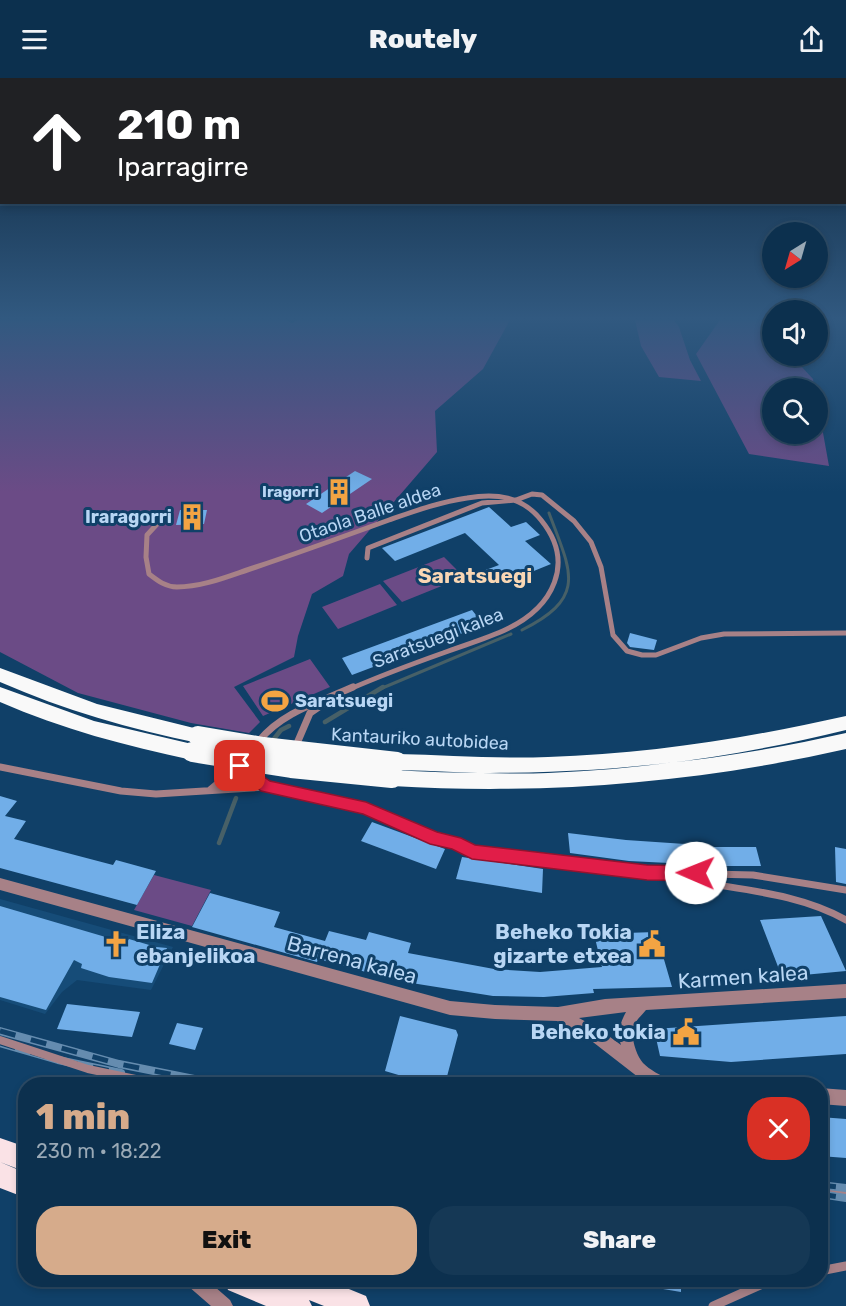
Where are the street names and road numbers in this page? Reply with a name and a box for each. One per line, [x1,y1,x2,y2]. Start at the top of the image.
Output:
street label: Otaola Balle aldea [296,478,444,548]
street label: Saratsuegi kalea [370,603,506,673]
street label: Kantauriko autobidea [331,723,509,755]
street label: Barrena kalea [285,930,420,989]
street label: Karmen kalea [677,959,809,994]

